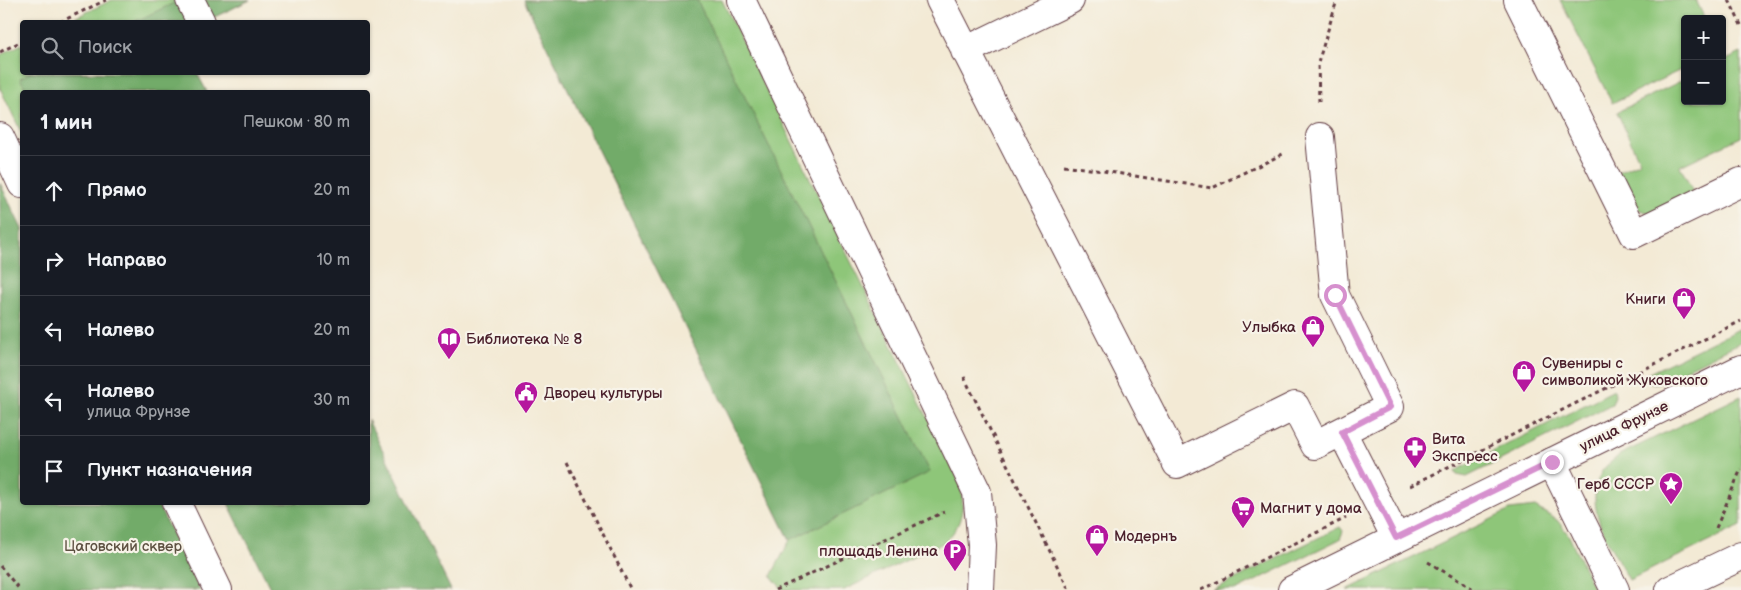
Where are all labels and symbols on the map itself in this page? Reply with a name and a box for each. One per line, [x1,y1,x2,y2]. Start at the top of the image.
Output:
route start [1324,284,1347,307]
shop icon: Книги [1671,286,1697,320]
place label: Книги [1625,290,1666,309]
shop icon: Улыбка [1300,314,1326,348]
place label: Улыбка [1242,318,1296,337]
library icon: Библиотека № 8 [436,326,462,360]
place label: Библиотека № 8 [466,330,583,349]
place label: Сувениры с символикой Жуковского [1542,354,1708,390]
shop icon: Сувениры с символикой Жуковского [1511,359,1537,393]
public building icon: Дворец культуры [513,380,539,414]
place label: Дворец культуры [544,384,663,403]
street label: улица Фрунзе [1577,397,1672,456]
place label: Вита Экспресс [1432,430,1498,466]
pharmacy icon: Вита Экспресс [1402,435,1428,469]
route end [1541,451,1564,474]
place icon: Герб СССР [1658,471,1684,505]
place label: Герб СССР [1577,475,1655,494]
supermarket icon: Магнит у дома [1230,495,1256,529]
place label: Магнит у дома [1260,499,1362,518]
shop icon: Модернъ [1084,523,1110,557]
place label: Модернъ [1114,527,1177,546]
park label: Цаговский сквер [64,537,182,556]
parking icon: площадь Ленина [942,538,968,572]
place label: площадь Ленина [819,542,938,561]

